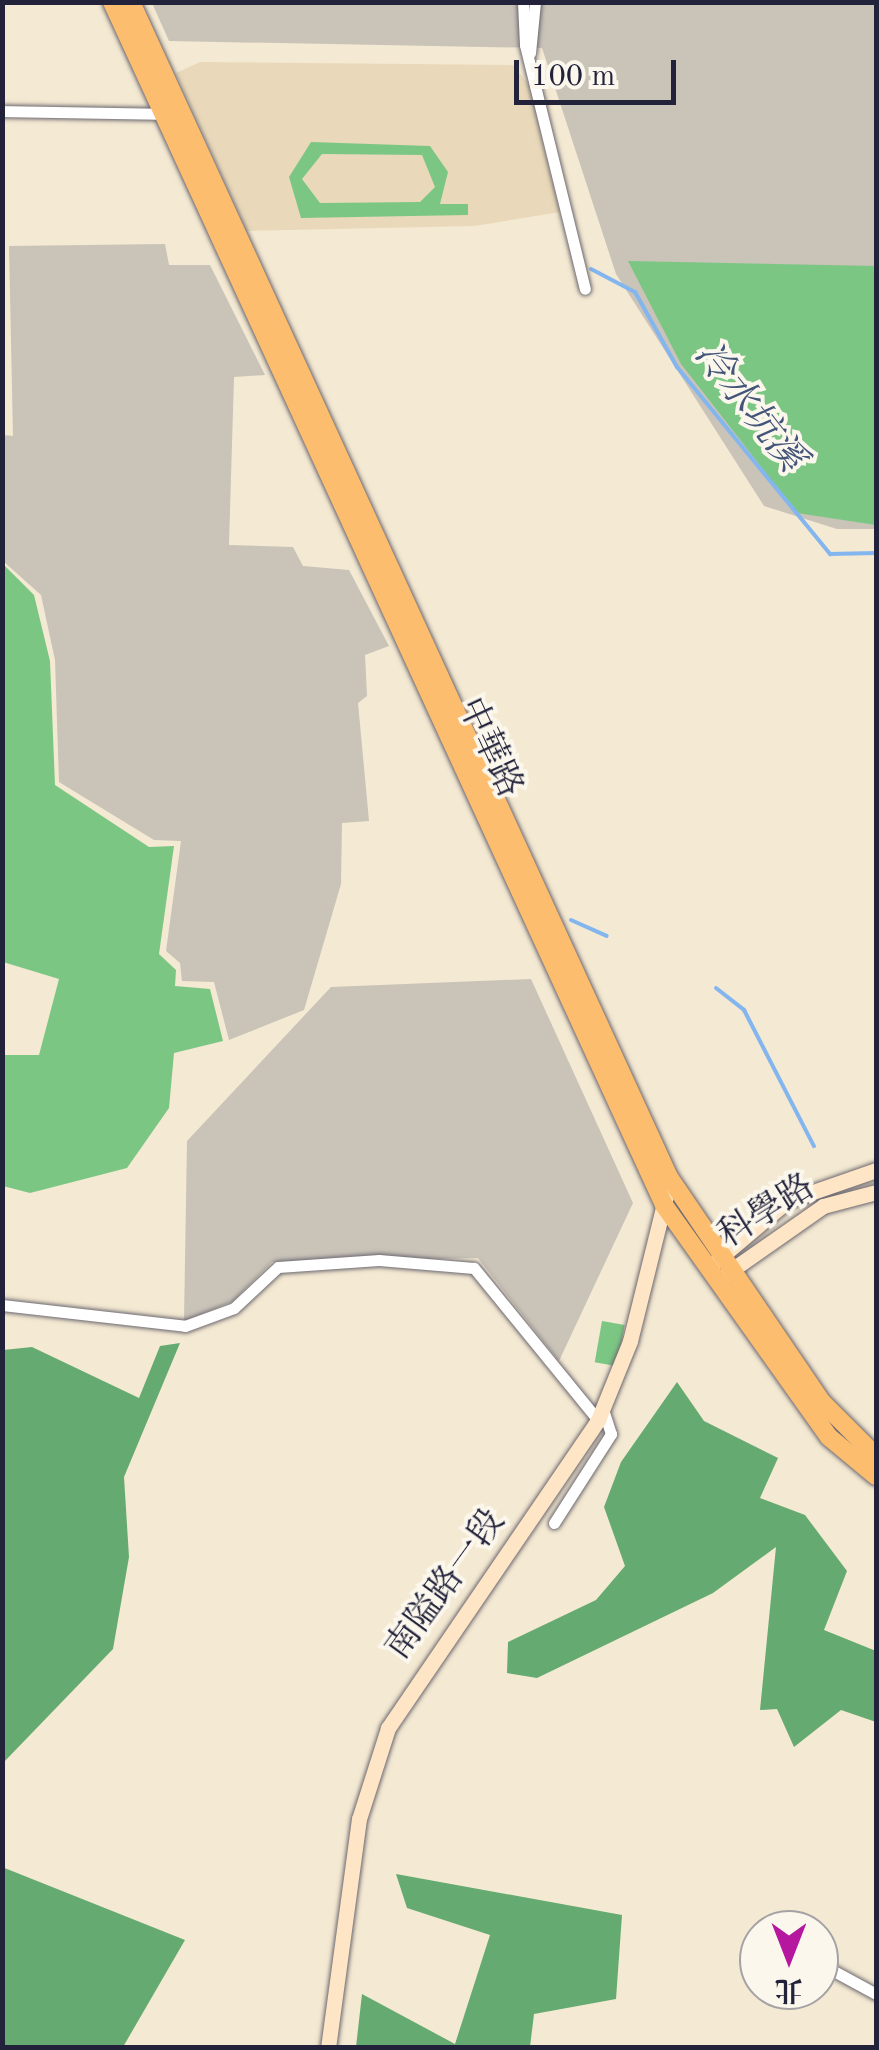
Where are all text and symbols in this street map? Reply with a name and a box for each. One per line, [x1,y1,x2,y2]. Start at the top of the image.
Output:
scale bar [519,40,682,102]
text: 100 m [531,62,615,92]
water label: 冷水坑溪 [683,334,813,482]
street label: 中華路 [448,692,530,804]
street label: 科學路 [711,1166,823,1258]
street label: 南隘路一段 [378,1502,514,1668]
north arrow [739,1910,839,2010]
text: 北 [775,1974,803,2002]

